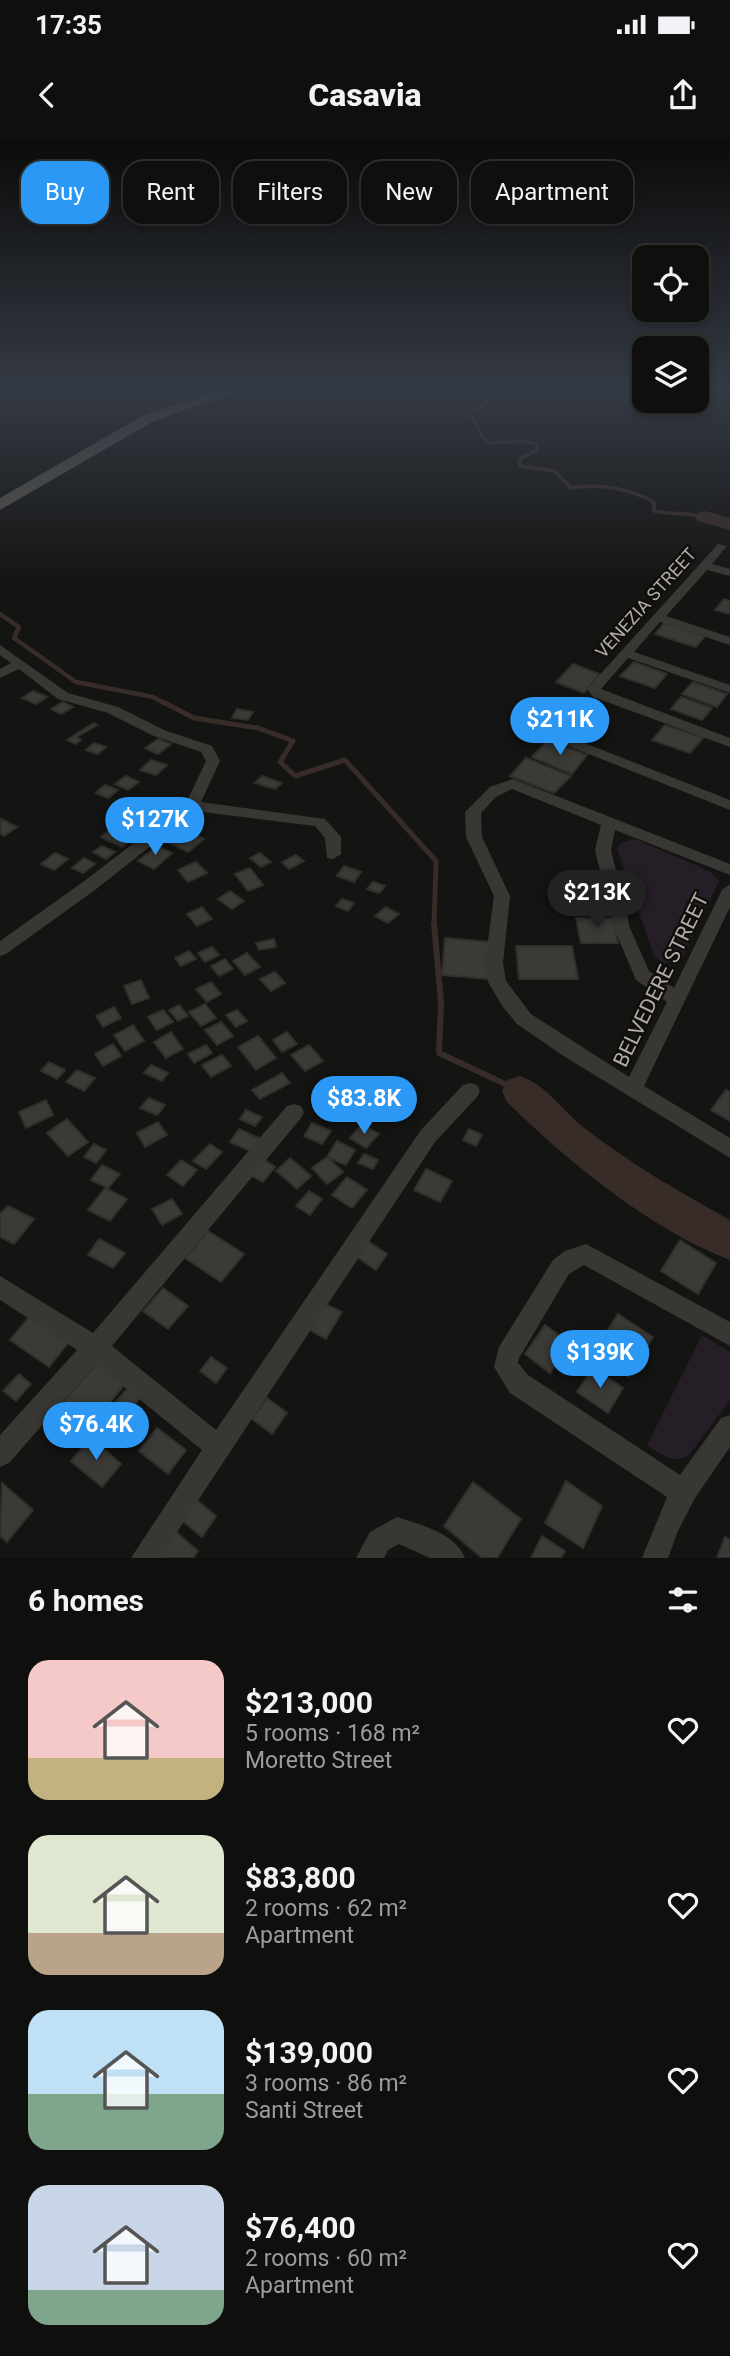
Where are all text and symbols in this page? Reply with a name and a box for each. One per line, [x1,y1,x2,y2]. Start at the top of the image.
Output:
text: 17:35 [35,10,102,40]
icon: back [28,76,66,114]
text: Casavia [308,76,422,114]
icon: share [664,76,702,114]
chip: Buy [21,161,109,224]
chip: Rent [123,161,219,224]
chip: Filters [233,161,347,224]
chip: New [361,161,457,224]
chip: Apartment [471,161,633,224]
map controls [632,245,709,413]
button: locate [632,245,709,322]
button: layers [632,336,709,413]
street label: VENEZIA STREET [591,543,701,662]
pin: $211K [511,698,609,757]
text: $211K [526,706,594,733]
pin: $127K [106,798,204,857]
text: $127K [121,806,189,833]
pin: $213K [548,870,646,930]
text: $213K [563,879,631,906]
street label: BELVEDERE STREET [609,889,714,1071]
pin: $83.8K [307,1076,421,1136]
text: $83.8K [327,1085,401,1112]
pin: $139K [551,1330,649,1390]
text: $139K [566,1339,634,1366]
pin: $76.4K [39,1402,153,1462]
text: $76.4K [59,1411,133,1438]
icon: filters [664,1581,702,1619]
text: 6 homes [28,1583,144,1618]
text: $213,000 [245,1685,373,1720]
icon: home [84,1688,168,1772]
icon: heart [664,1711,702,1749]
text: 5 rooms · 168 m² [245,1720,420,1747]
text: Moretto Street [245,1747,392,1774]
text: $83,800 [245,1860,356,1895]
icon: home [84,1863,168,1947]
icon: heart [664,1886,702,1924]
text: 2 rooms · 62 m² [245,1895,407,1922]
text: Apartment [245,1922,354,1949]
text: $139,000 [245,2035,373,2070]
icon: home [84,2038,168,2122]
icon: heart [664,2061,702,2099]
text: 3 rooms · 86 m² [245,2070,407,2097]
text: Santi Street [245,2097,363,2124]
text: $76,400 [245,2210,356,2245]
icon: home [84,2213,168,2297]
icon: heart [664,2236,702,2274]
text: 2 rooms · 60 m² [245,2245,407,2272]
text: Apartment [245,2272,354,2299]

